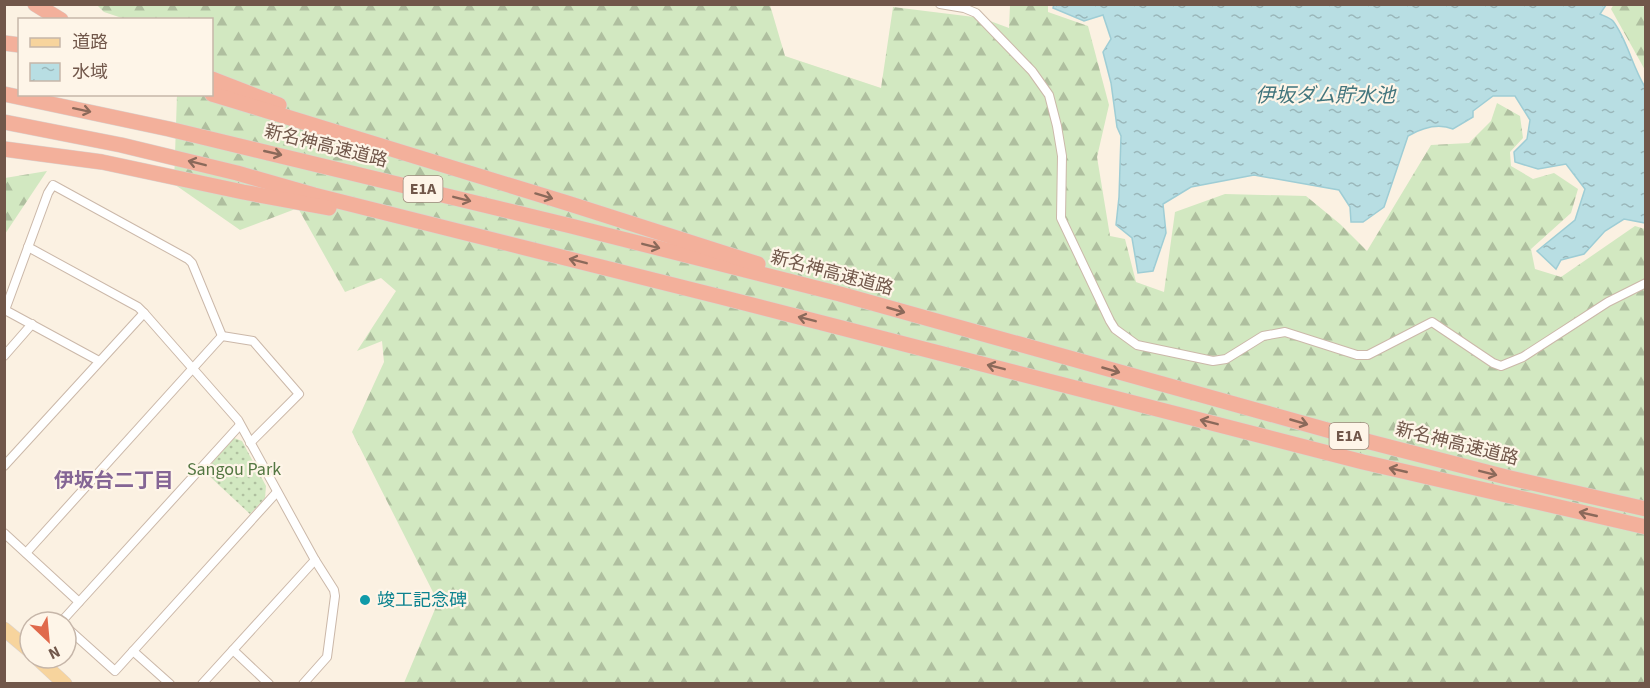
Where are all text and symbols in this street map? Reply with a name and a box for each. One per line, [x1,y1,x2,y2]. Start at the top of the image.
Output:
legend [18,18,213,96]
text: 道路 [72,30,108,55]
text: 水域 [72,60,108,85]
water label: 伊坂ダム貯水池 [1255,82,1397,110]
one-way arrow [72,105,92,116]
street label: 新名神高速道路 [262,119,390,173]
one-way arrow [262,148,282,159]
one-way arrow [188,157,207,169]
road number: E1A [404,176,442,202]
one-way arrow [534,191,553,202]
one-way arrow [452,194,471,206]
one-way arrow [641,241,660,253]
street label: 新名神高速道路 [768,245,896,301]
one-way arrow [568,255,587,267]
one-way arrow [886,305,905,316]
one-way arrow [798,313,817,324]
one-way arrow [987,361,1006,373]
one-way arrow [1101,365,1120,376]
one-way arrow [1200,416,1219,428]
one-way arrow [1289,417,1308,429]
street label: 新名神高速道路 [1393,417,1521,471]
road number: E1A [1330,423,1368,449]
park label: Sangou Park [187,457,281,482]
one-way arrow [1389,464,1408,476]
district label: 伊坂台二丁目 [54,467,174,495]
one-way arrow [1478,467,1497,479]
one-way arrow [1579,508,1598,520]
place label: 竣工記念碑 [377,588,467,613]
marker: 竣工記念碑 [358,593,372,607]
north arrow [18,610,78,670]
text: N [45,640,64,665]

